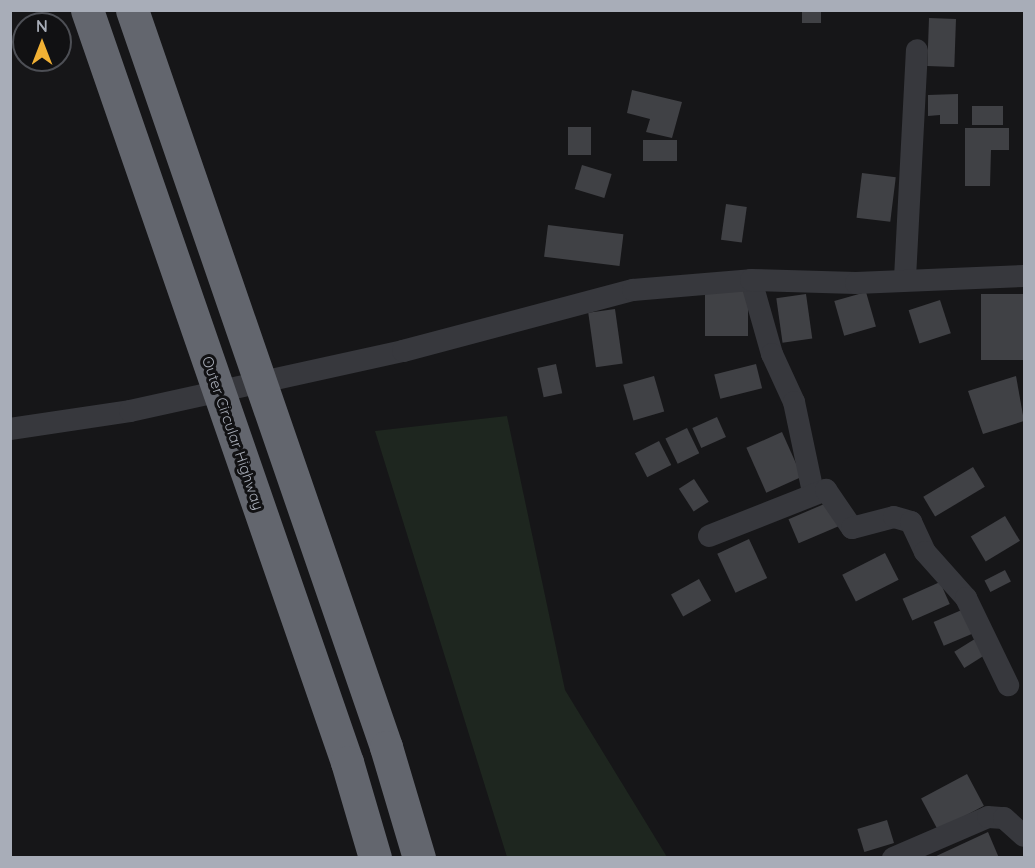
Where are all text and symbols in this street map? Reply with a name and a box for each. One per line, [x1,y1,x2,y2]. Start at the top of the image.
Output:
north arrow [12,12,72,72]
text: N [36,16,48,36]
street label: Outer Circular Highway [198,354,268,512]

